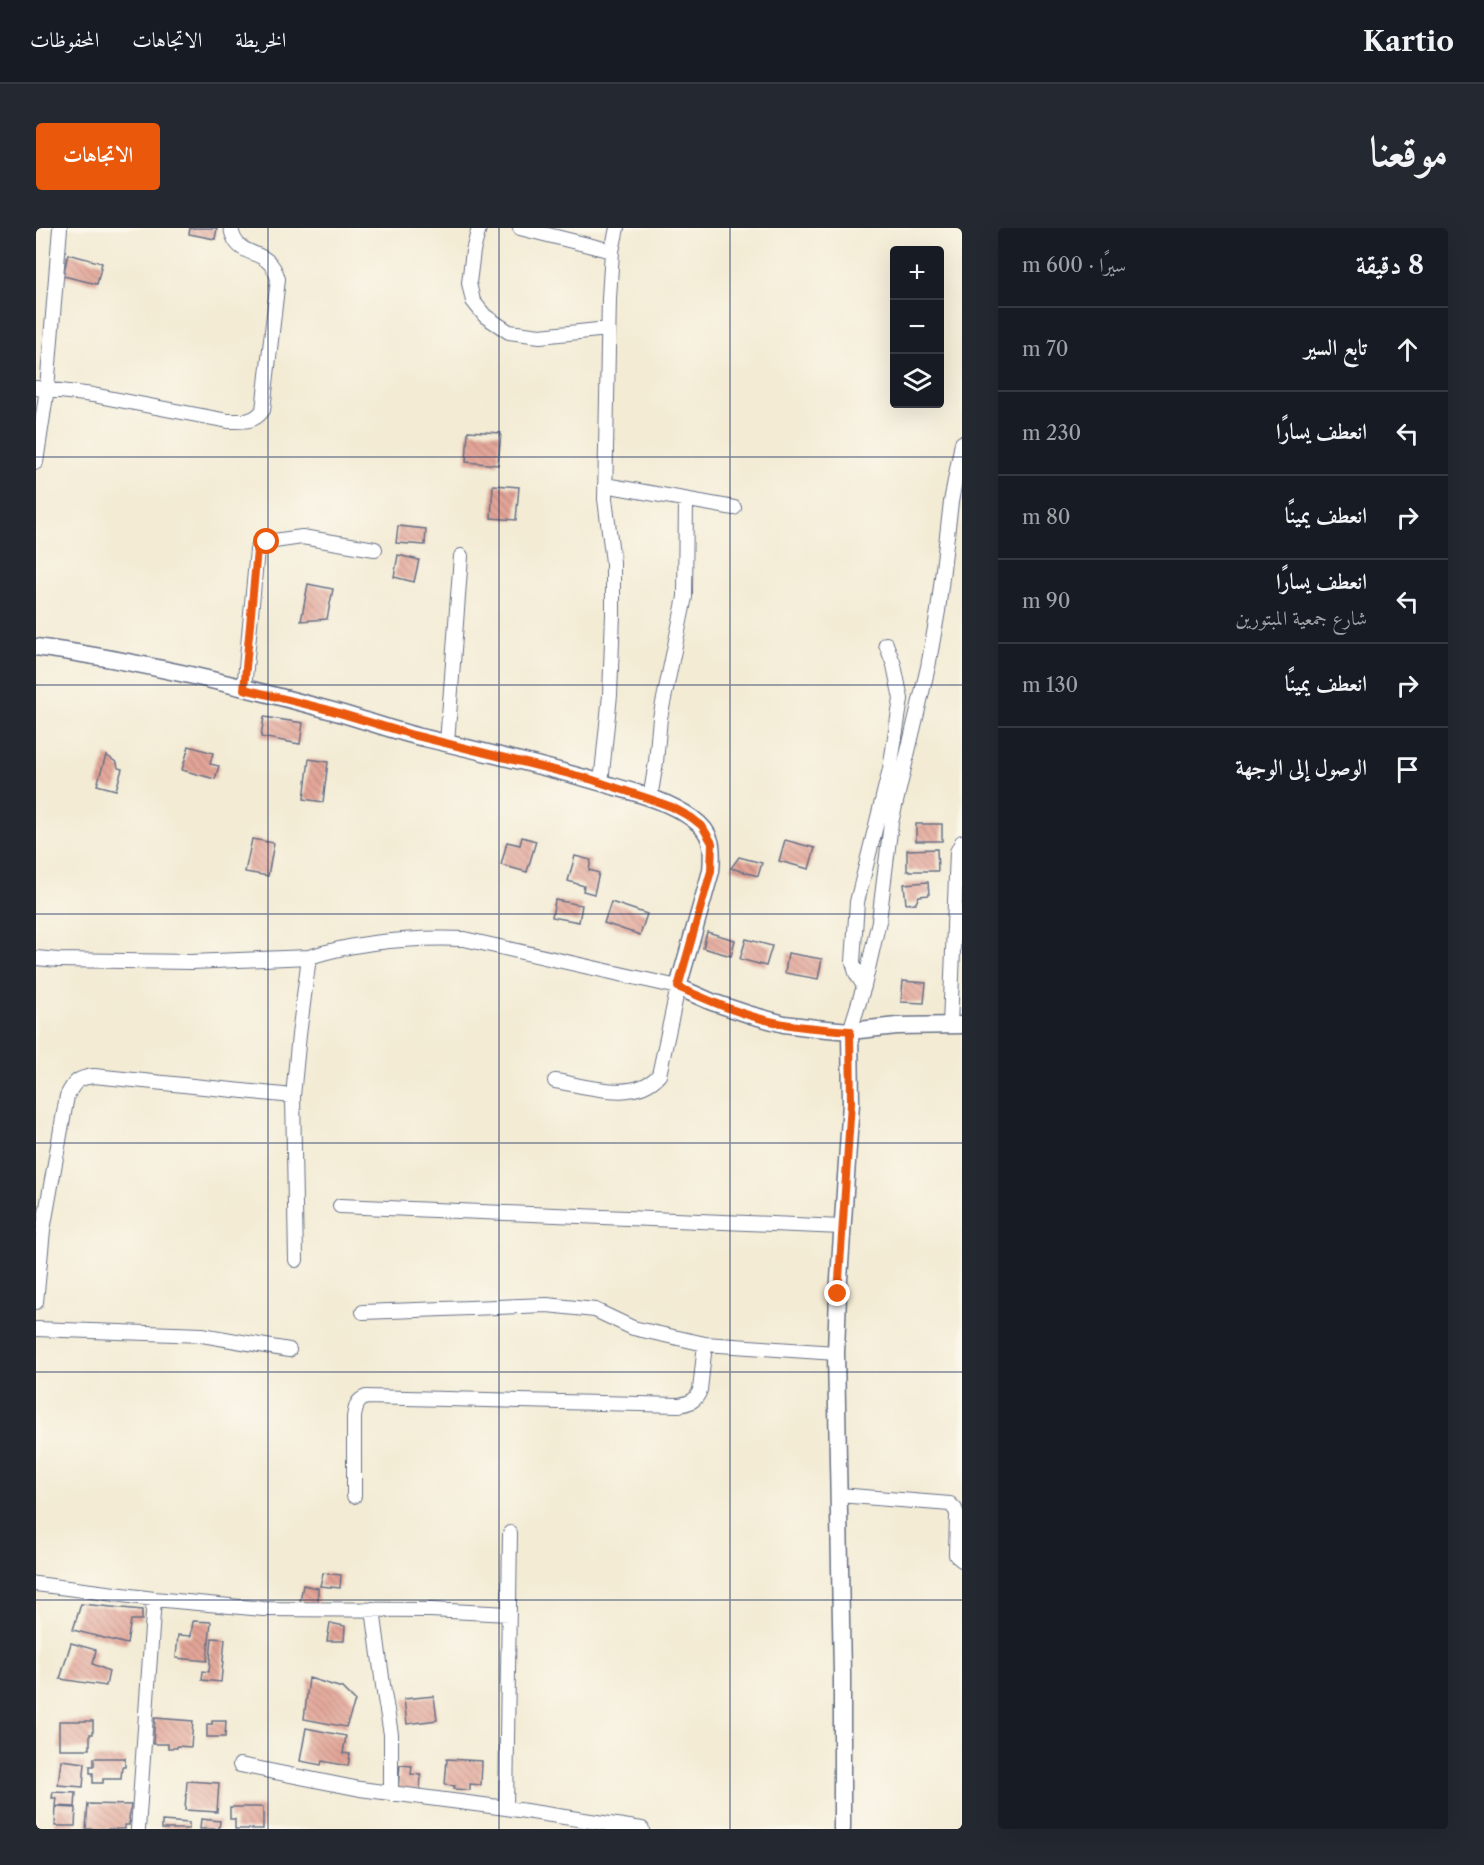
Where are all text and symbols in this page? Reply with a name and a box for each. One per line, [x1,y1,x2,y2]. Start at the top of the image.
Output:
text: Kartio [1363,24,1454,58]
text: المحفوظات [30,27,99,52]
text: الاتجاهات [132,27,202,52]
text: الخريطة [235,27,286,52]
button: الاتجاهات [36,123,160,190]
text: موقعنا [1370,125,1448,177]
map controls [890,246,944,408]
button: + [890,246,944,300]
text: 8 دقيقة [1356,249,1424,281]
text: سيرًا · 600 m [1022,253,1126,277]
button: − [890,300,944,354]
icon: ahead [1391,333,1424,366]
text: تابع السير [1304,334,1367,361]
text: 70 m [1022,337,1069,361]
button: layers [890,354,944,408]
icon: left [1391,417,1424,450]
text: انعطف يسارًا [1276,418,1367,445]
text: 230 m [1022,421,1081,445]
icon: right [1391,501,1424,534]
text: انعطف يمينًا [1285,502,1367,529]
text: 80 m [1022,505,1071,529]
route start [253,528,279,554]
text: انعطف يسارًا [1276,568,1367,595]
icon: left [1391,585,1424,618]
text: 90 m [1022,589,1070,613]
text: شارع جمعية المبتورين [1235,606,1367,630]
icon: right [1391,669,1424,702]
text: انعطف يمينًا [1285,670,1367,697]
text: 130 m [1022,673,1078,697]
icon: arrive [1391,753,1424,786]
text: الوصول إلى الوجهة [1235,754,1367,781]
route end [824,1280,850,1306]

